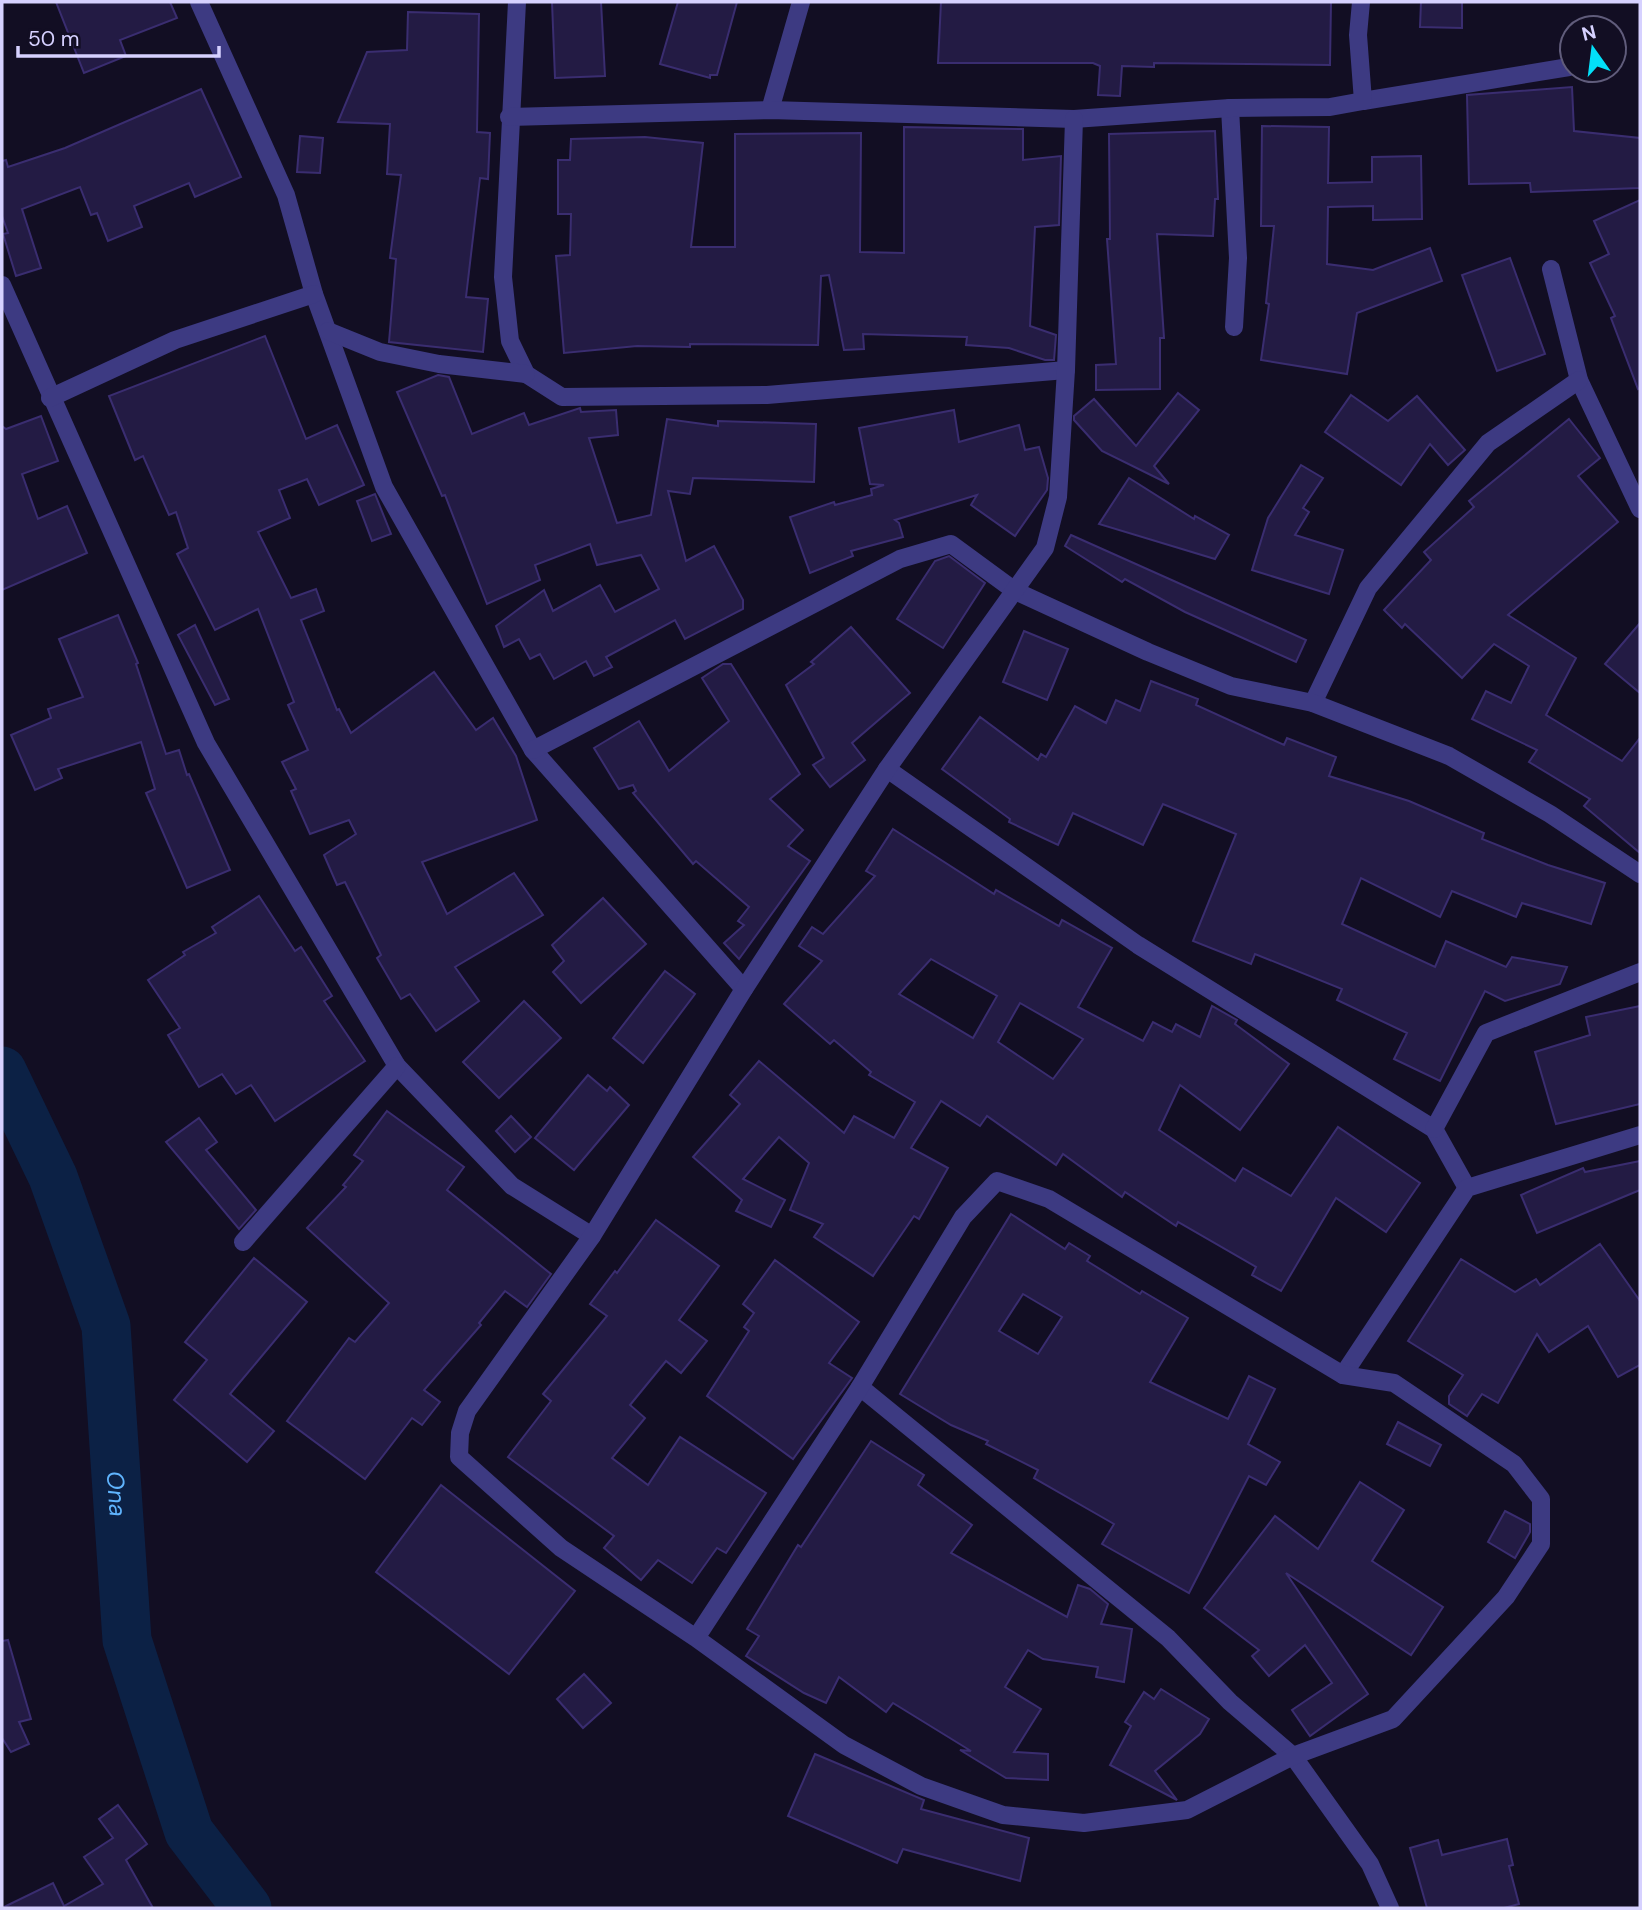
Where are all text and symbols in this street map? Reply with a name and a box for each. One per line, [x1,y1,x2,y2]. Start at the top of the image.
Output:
scale bar [18,14,219,58]
north arrow [1558,14,1628,84]
text: N [1579,19,1599,47]
text: 50 m [28,25,79,53]
water label: Ona [100,1470,134,1518]

